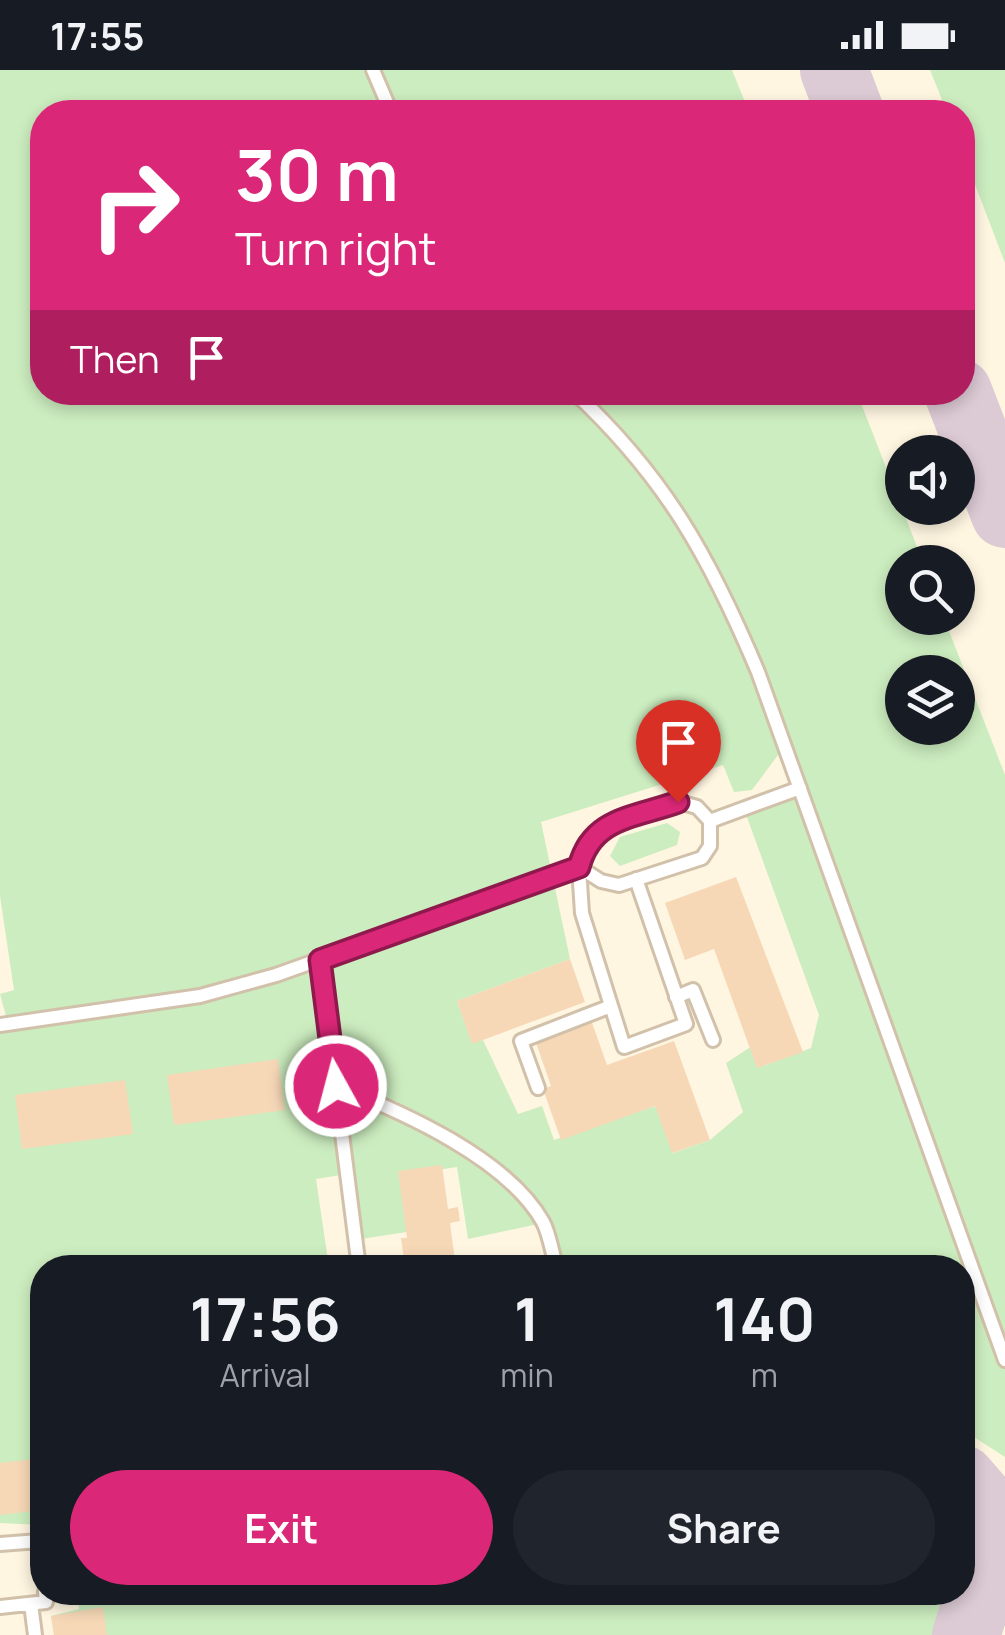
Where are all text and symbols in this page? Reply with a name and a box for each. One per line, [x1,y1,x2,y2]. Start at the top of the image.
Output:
text: 17:55 [50,9,144,61]
text: 30 m [235,126,399,222]
icon: right [70,140,200,270]
text: Turn right [235,217,436,279]
icon: arrive [179,330,234,385]
text: Then [70,332,159,384]
map controls [885,435,975,745]
button: sound [885,435,975,525]
button: search [885,545,975,635]
button: layers [885,655,975,745]
pin [636,700,721,803]
icon: arrive [651,715,706,770]
position arrow [284,1034,388,1138]
text: 17:56 [189,1277,341,1359]
text: 1 [514,1277,540,1359]
text: 140 [713,1277,816,1359]
text: Arrival [219,1353,311,1397]
text: min [500,1353,554,1397]
text: m [751,1353,778,1397]
button: Exit [70,1470,493,1585]
button: Share [513,1470,935,1585]

